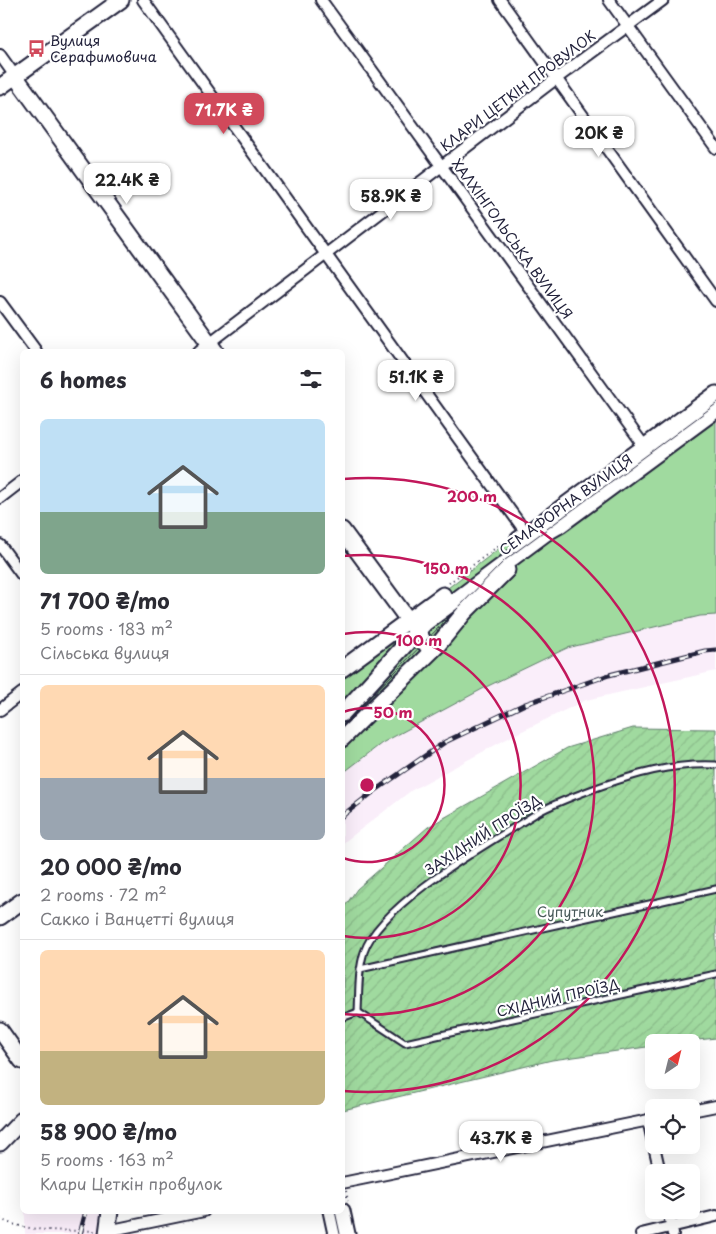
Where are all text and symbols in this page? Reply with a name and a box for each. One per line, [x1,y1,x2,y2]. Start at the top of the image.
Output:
street label: КЛАРИ ЦЕТКІН ПРОВУЛОК [436,25,600,156]
place label: Вулиця Серафимовича [50,30,157,67]
bus stop icon: Вулиця Серафимовича [26,39,46,59]
pin: 71.7K ₴ [178,92,270,135]
text: 71.7K ₴ [195,97,253,121]
pin: 20K ₴ [564,116,634,158]
text: 20K ₴ [575,120,623,144]
street label: ХАЛХІНГОЛЬСЬКА ВУЛИЦЯ [447,154,578,323]
pin: 22.4K ₴ [81,162,173,205]
text: 22.4K ₴ [95,167,159,191]
pin: 58.9K ₴ [345,178,437,221]
text: 58.9K ₴ [361,183,421,207]
pin: 51.1K ₴ [370,360,462,402]
text: 6 homes [40,363,126,395]
text: 51.1K ₴ [388,364,444,388]
icon: filters [297,365,325,393]
street label: СЕМАФОРНА ВУЛИЦЯ [495,449,637,560]
icon: home [138,452,228,542]
text: 200 m [447,484,497,507]
text: 150 m [423,556,469,579]
text: 71 700 ₴/mo [40,584,170,616]
text: 5 rooms · 183 m² [40,616,173,640]
text: 100 m [396,628,442,651]
text: Сільська вулиця [40,640,170,664]
text: 50 m [374,700,412,723]
icon: home [138,717,228,807]
centre of rings [358,776,376,794]
street label: ЗАХІДНИЙ ПРОЇЗД [421,789,545,880]
text: 20 000 ₴/mo [40,850,182,882]
text: 2 rooms · 72 m² [40,882,167,906]
park label: Супутник [537,901,604,922]
text: Сакко і Ванцетті вулиця [40,906,235,930]
street label: СХІДНИЙ ПРОЇЗД [494,973,621,1022]
icon: home [138,982,228,1072]
north arrow [645,1034,700,1089]
map controls [645,1034,700,1219]
button: locate [645,1099,700,1154]
text: 58 900 ₴/mo [40,1115,177,1147]
pin: 43.7K ₴ [455,1120,547,1163]
text: 43.7K ₴ [470,1125,532,1149]
text: 5 rooms · 163 m² [40,1147,174,1171]
button: layers [645,1164,700,1219]
text: Клари Цеткін провулок [40,1171,222,1195]

